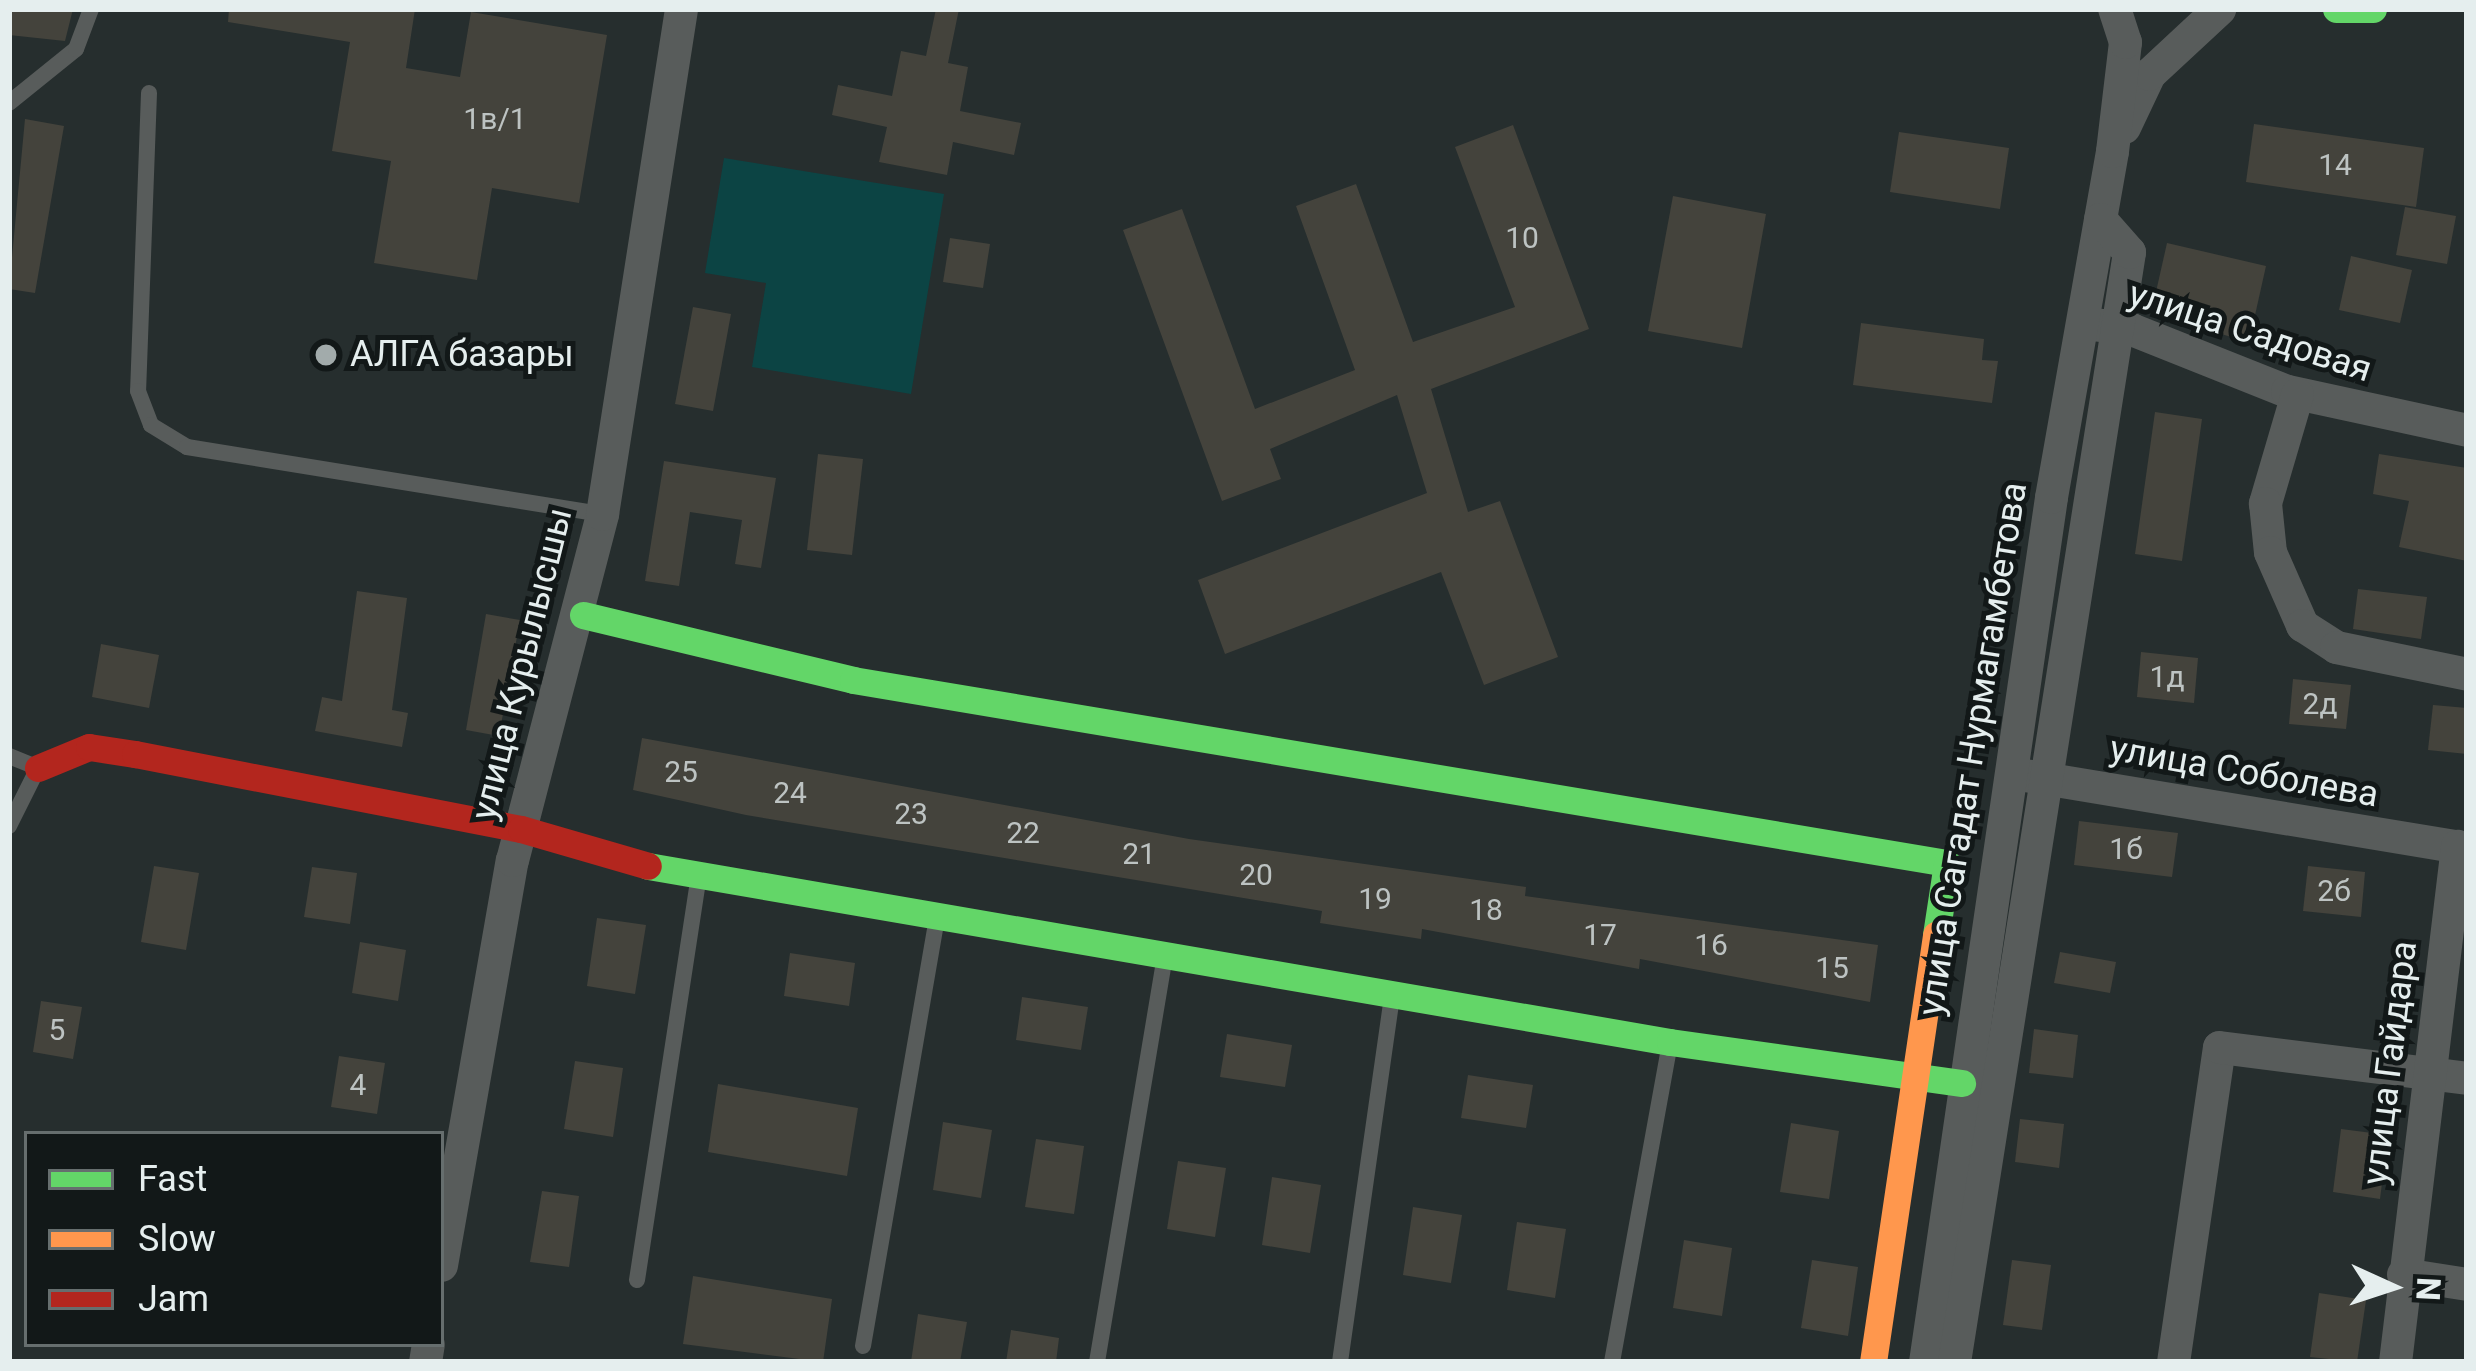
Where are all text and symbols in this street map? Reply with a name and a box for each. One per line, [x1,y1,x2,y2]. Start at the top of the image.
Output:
house number: 1в/1 [463,101,527,137]
house number: 14 [2318,147,2352,183]
house number: 10 [1505,220,1539,256]
street label: улица Садовая [2123,272,2377,392]
place label: АЛГА базары [350,333,574,377]
marker: АЛГА базары [313,342,339,368]
street label: улица Сагадат Нурмагамбетова [1909,479,2037,1019]
street label: улица Курылысшы [462,503,582,825]
house number: 1д [2150,659,2184,695]
house number: 2д [2303,686,2337,722]
street label: улица Соболева [2106,727,2382,817]
house number: 25 [664,754,698,790]
house number: 24 [773,775,807,811]
house number: 23 [894,796,928,832]
house number: 22 [1006,815,1040,851]
house number: 1б [2109,831,2143,867]
house number: 21 [1122,836,1156,872]
house number: 20 [1239,857,1273,893]
house number: 2б [2317,873,2351,909]
house number: 19 [1358,881,1392,917]
house number: 18 [1469,892,1503,928]
house number: 17 [1583,917,1617,953]
house number: 16 [1694,927,1728,963]
street label: улица Гайдара [2354,939,2426,1187]
house number: 15 [1815,950,1849,986]
house number: 5 [49,1012,65,1048]
house number: 4 [350,1067,366,1103]
legend [24,1131,444,1347]
text: Fast [138,1158,207,1200]
text: Slow [138,1218,216,1260]
north arrow [2332,1227,2452,1347]
text: N [2408,1276,2449,1302]
text: Jam [138,1278,209,1320]

